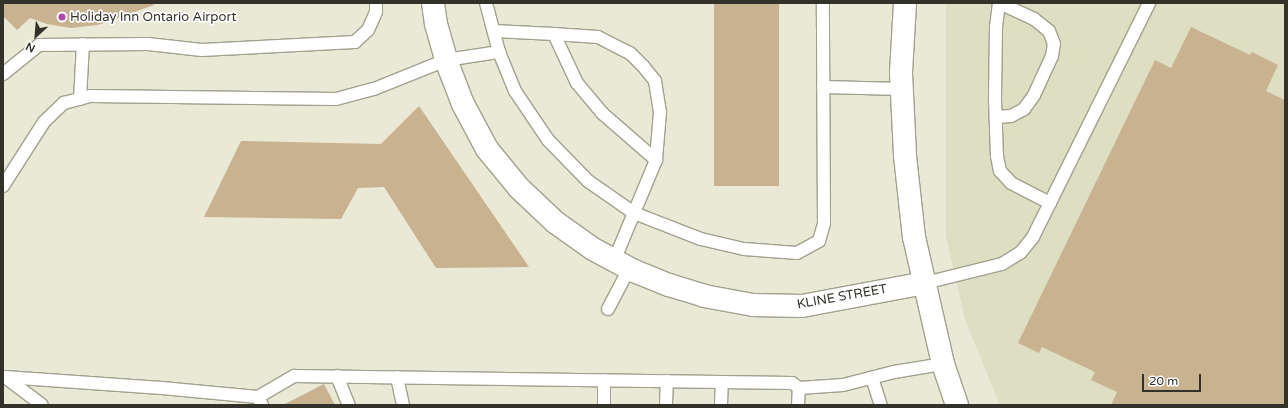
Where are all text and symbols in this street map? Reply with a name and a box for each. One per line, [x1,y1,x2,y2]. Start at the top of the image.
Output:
place label: Holiday Inn Ontario Airport [70,9,236,25]
marker: Holiday Inn Ontario Airport [57,12,67,22]
north arrow [16,16,56,56]
text: N [24,39,37,55]
street label: KLINE STREET [796,281,888,313]
scale bar [1144,366,1203,392]
text: 20 m [1149,374,1178,388]

